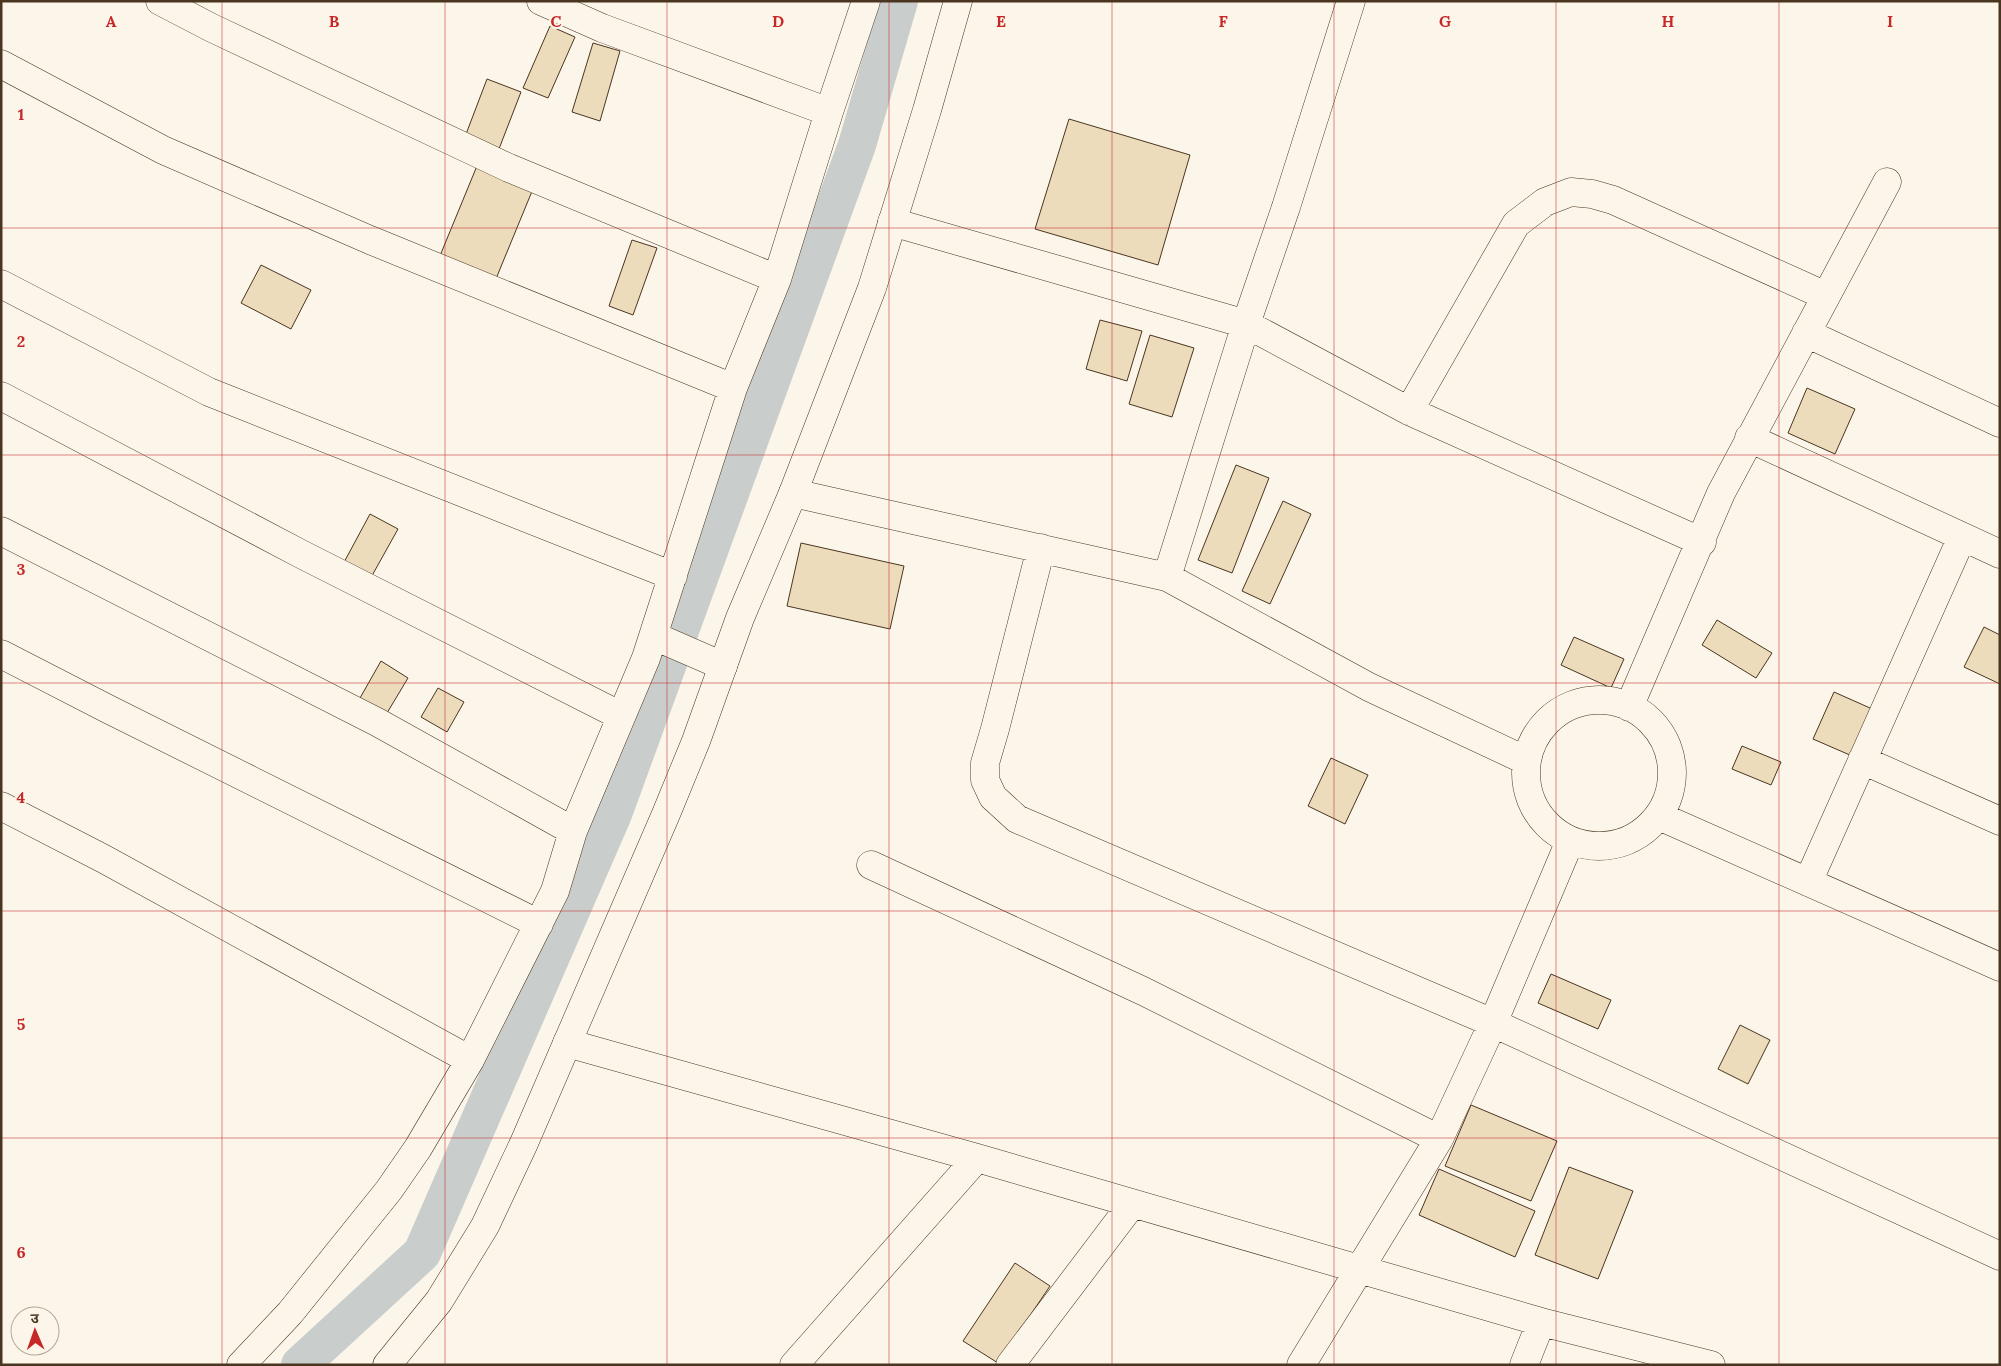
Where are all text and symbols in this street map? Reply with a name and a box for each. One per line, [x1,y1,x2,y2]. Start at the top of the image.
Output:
text: A [106,11,117,31]
text: B [329,11,340,31]
text: C [550,11,562,31]
text: D [772,11,784,31]
text: E [996,11,1006,31]
text: F [1218,11,1228,31]
text: G [1439,11,1451,31]
text: H [1662,11,1675,31]
text: I [1887,11,1893,31]
text: 1 [18,104,24,124]
text: 2 [17,331,25,351]
text: 3 [17,559,26,579]
text: 4 [17,787,26,807]
text: 5 [17,1014,26,1034]
text: 6 [16,1242,26,1262]
north arrow [10,1306,60,1356]
text: उ [30,1309,40,1327]

